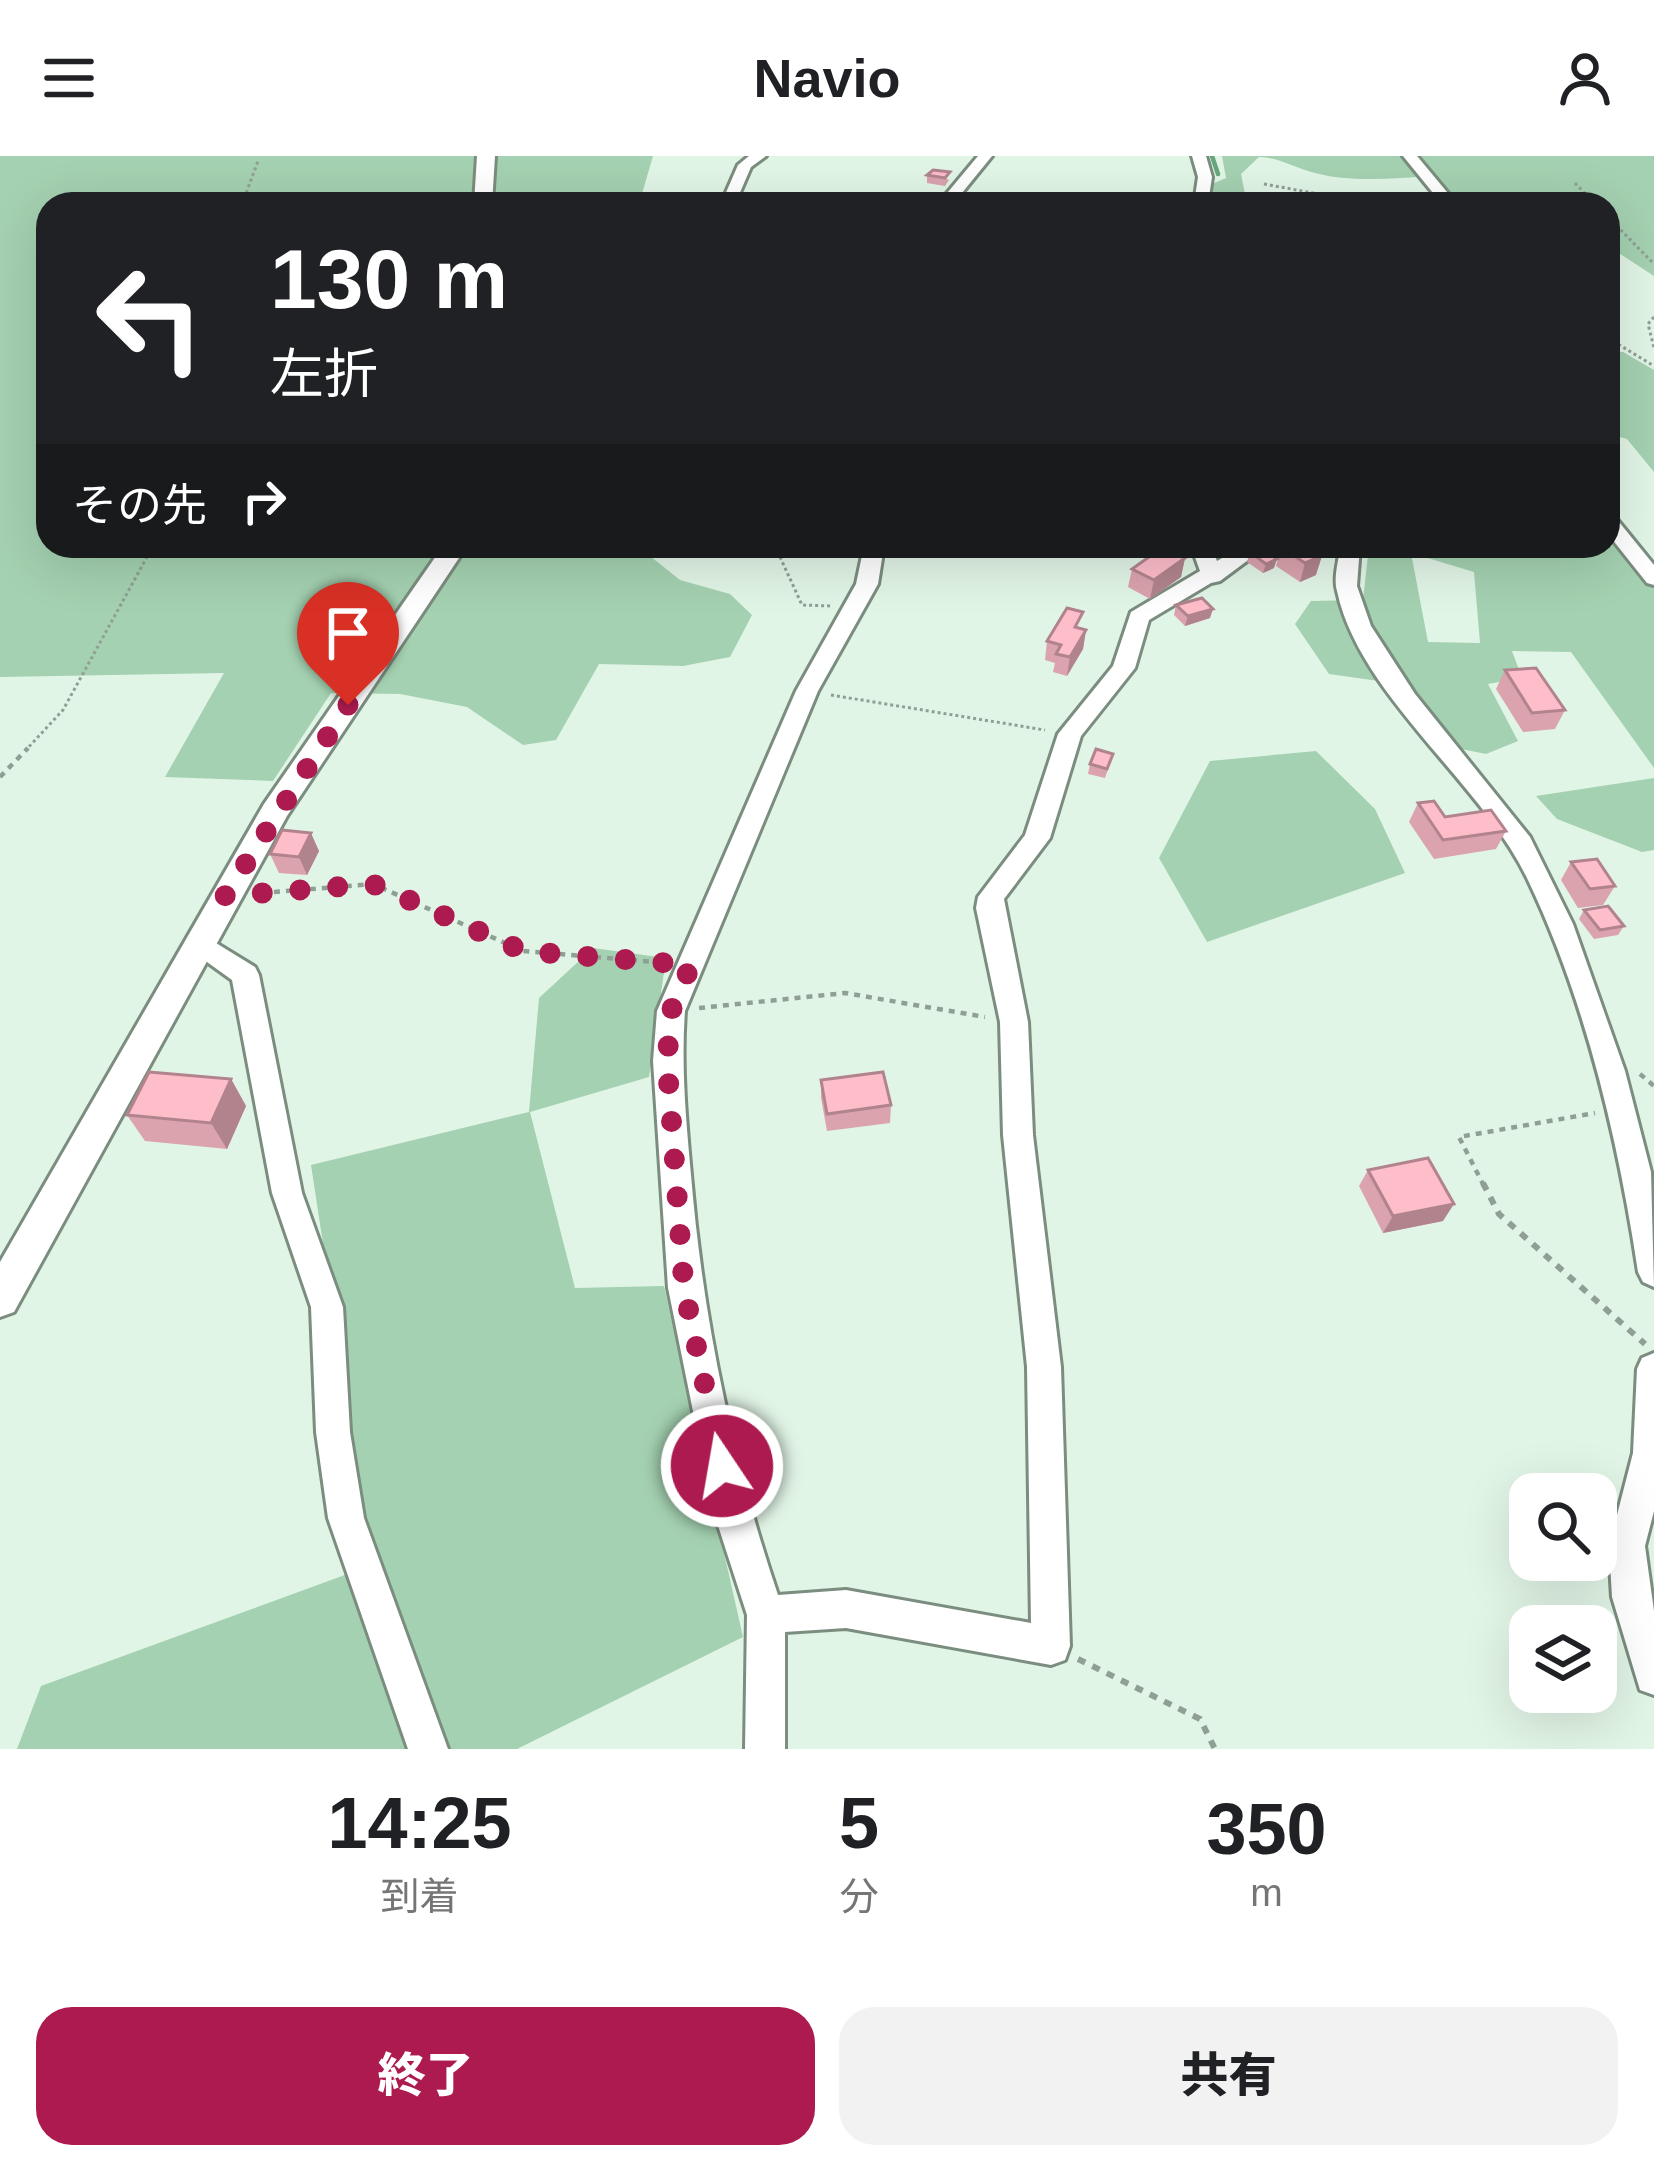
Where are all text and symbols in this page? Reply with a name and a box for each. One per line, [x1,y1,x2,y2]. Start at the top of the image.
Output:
icon: menu [36,45,102,111]
icon: person [1552,45,1618,111]
text: Navio [753,48,901,108]
text: 130 m [270,232,508,326]
icon: left [72,240,228,396]
text: 左折 [270,344,378,404]
icon: right [231,468,297,534]
text: その先 [72,480,207,531]
pin [297,582,399,705]
icon: arrive [315,600,381,666]
position arrow [659,1403,785,1529]
map controls [1509,1473,1617,1713]
button: search [1509,1473,1617,1581]
button: layers [1509,1605,1617,1713]
text: 14:25 [327,1783,512,1863]
text: 5 [839,1783,879,1863]
text: 350 [1206,1789,1327,1869]
text: m [1250,1871,1283,1914]
text: 到着 [380,1875,458,1918]
text: 分 [839,1875,879,1918]
button: 終了 [36,2007,815,2145]
button: 共有 [839,2007,1618,2145]

